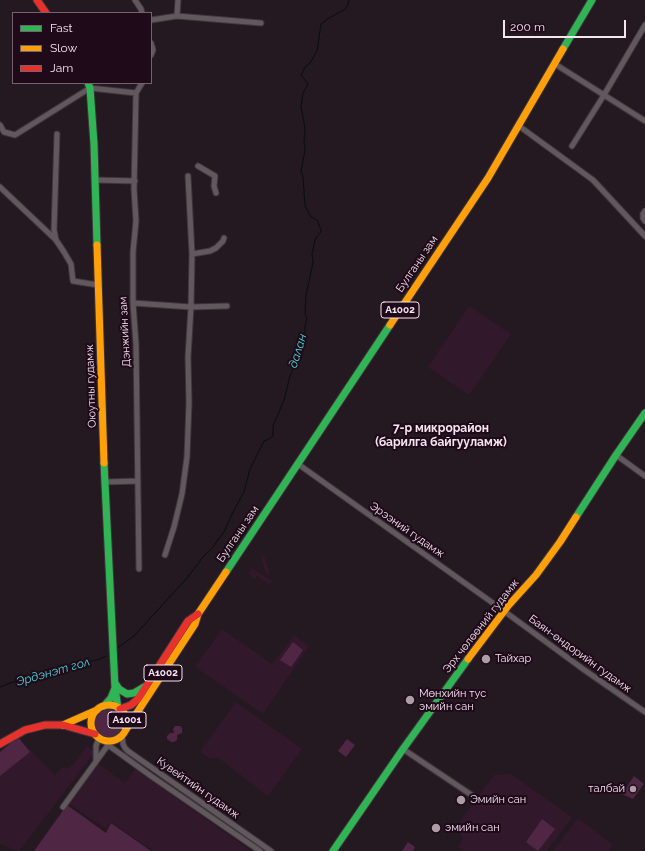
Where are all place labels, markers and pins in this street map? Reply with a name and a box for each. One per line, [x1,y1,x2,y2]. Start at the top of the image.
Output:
place label: Тайхар [495,652,531,666]
marker: Тайхар [480,653,492,665]
place label: Мөнхийн тус эмийн сан [419,687,486,713]
marker: Мөнхийн тус эмийн сан [404,694,416,706]
place label: талбай [588,782,625,796]
marker: талбай [628,784,638,794]
place label: Эмийн сан [470,793,526,807]
marker: Эмийн сан [455,794,467,806]
place label: эмийн сан [445,821,500,835]
marker: эмийн сан [430,822,442,834]

